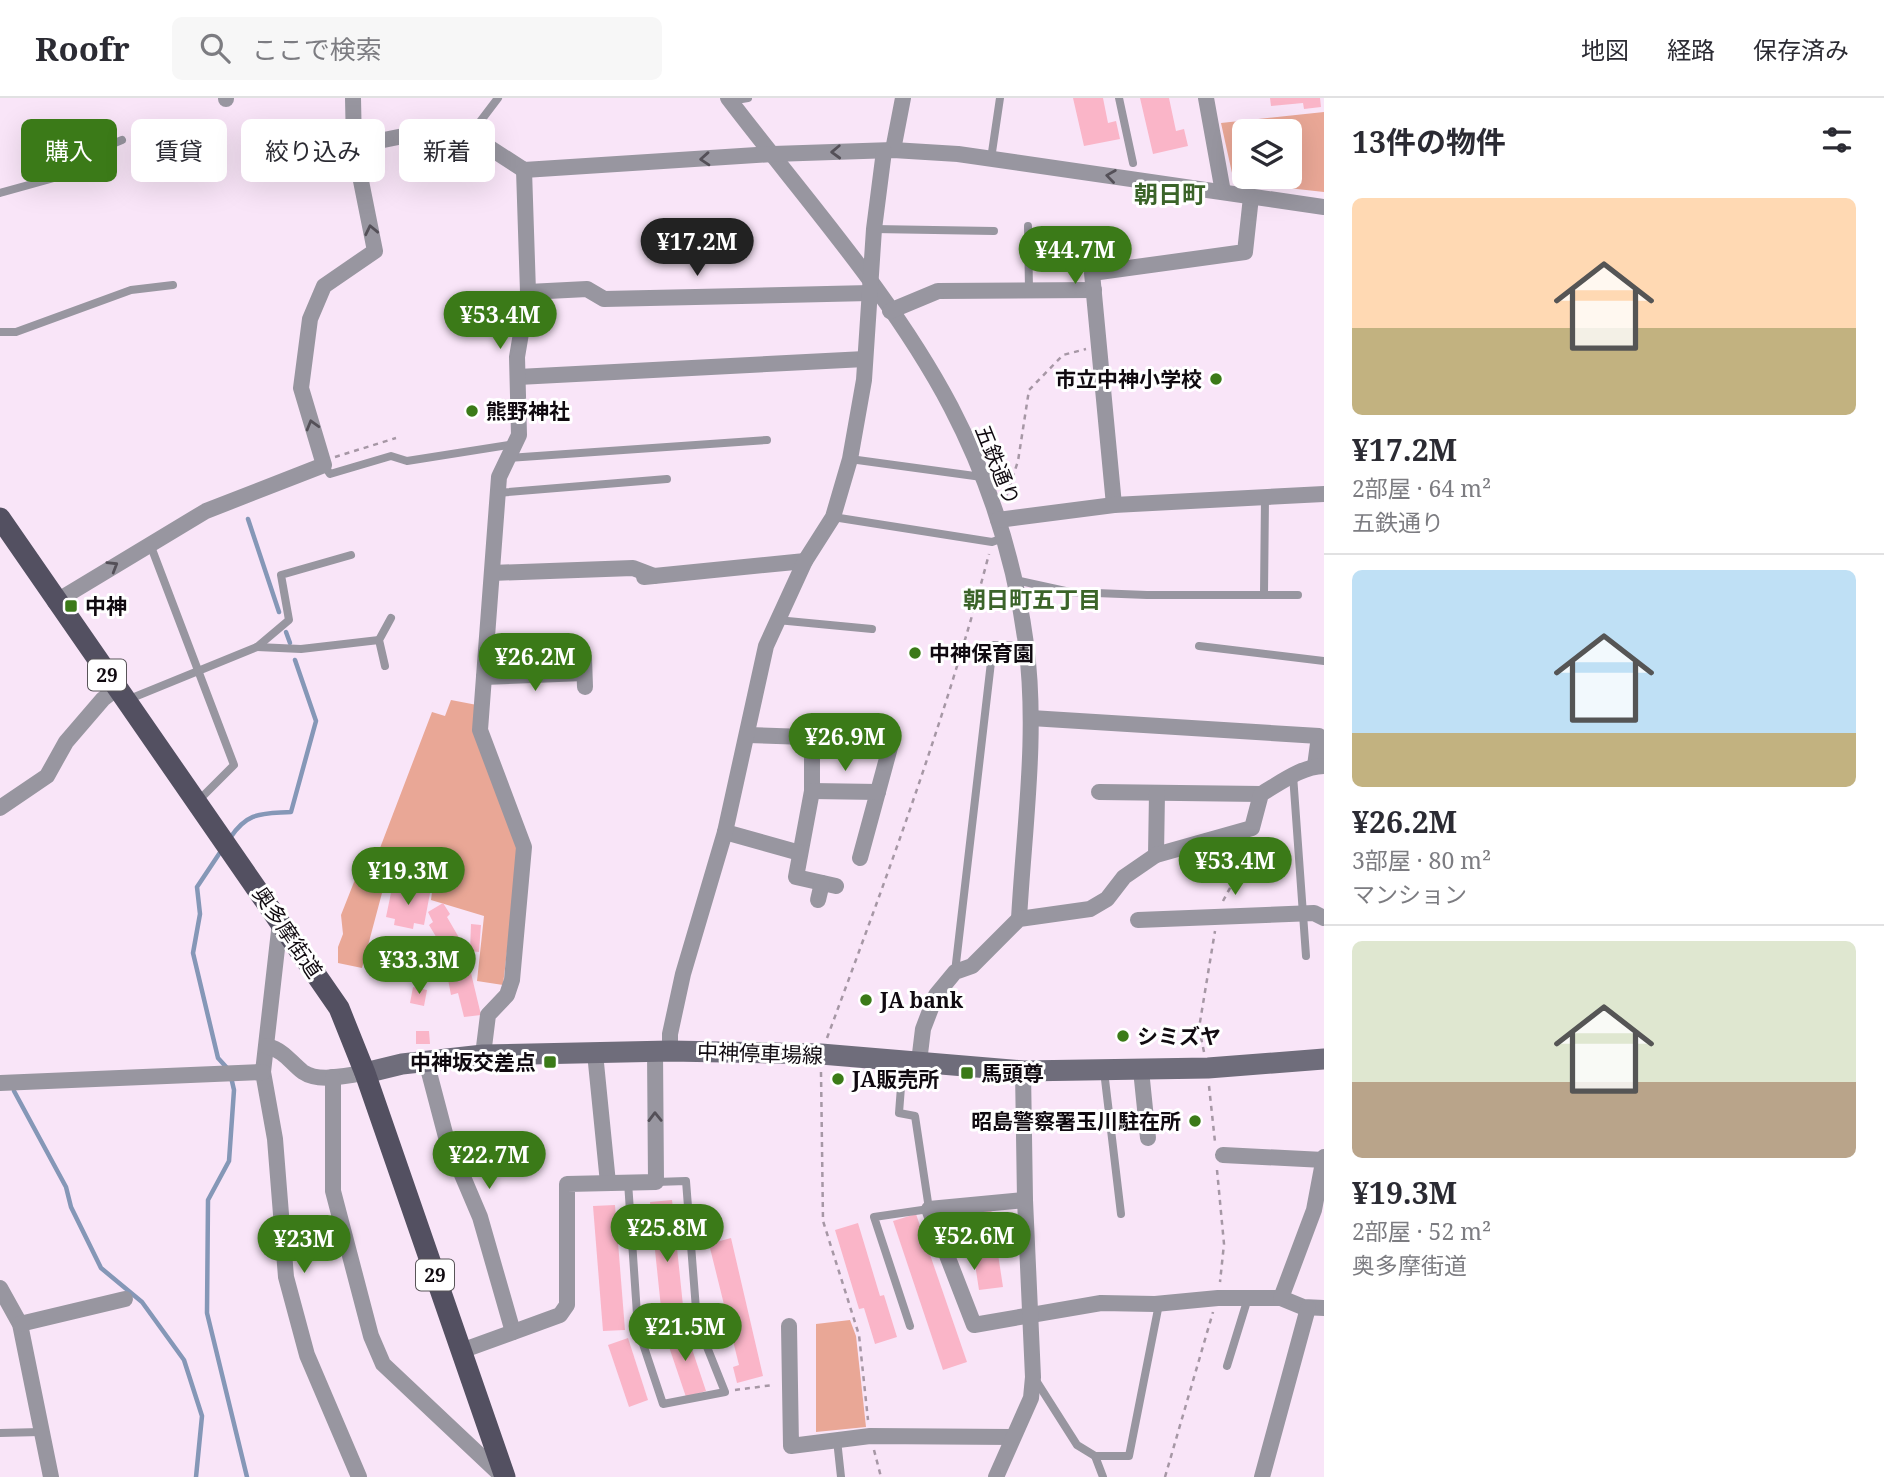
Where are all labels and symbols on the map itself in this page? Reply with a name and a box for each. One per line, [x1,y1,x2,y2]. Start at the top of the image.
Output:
one-way arrow [831,145,842,160]
one-way arrow [699,151,710,166]
one-way arrow [1105,169,1117,184]
district label: 朝日町 [1134,177,1206,210]
pin: ¥17.2M [640,218,754,278]
one-way arrow [365,224,380,236]
pin: ¥44.7M [1018,226,1132,286]
pin: ¥53.4M [443,292,557,351]
place label: 市立中神小学校 [1055,365,1202,393]
marker: 市立中神小学校 [1208,371,1224,387]
place label: 熊野神社 [486,397,570,425]
marker: 熊野神社 [464,403,480,419]
one-way arrow [305,419,320,431]
street label: 五鉄通り [969,421,1027,509]
one-way arrow [106,562,119,575]
district label: 朝日町五丁目 [963,583,1101,615]
place label: 中神 [85,592,127,620]
marker: 中神 [63,598,79,614]
pin: ¥26.2M [478,634,592,693]
place label: 中神保育園 [929,639,1034,667]
marker: 中神保育園 [907,645,923,661]
road number: 29 [88,660,126,690]
pin: ¥26.9M [788,714,902,773]
pin: ¥53.4M [1178,838,1292,897]
pin: ¥19.3M [351,848,465,907]
street label: 奥多摩街道 [247,881,329,983]
pin: ¥33.3M [362,936,476,996]
place label: JA bank [879,986,964,1014]
marker: JA bank [858,992,874,1008]
place label: シミズヤ [1137,1022,1221,1050]
marker: シミズヤ [1115,1028,1131,1044]
street label: 中神停車場線 [697,1037,823,1069]
place label: 中神坂交差点 [410,1048,536,1076]
marker: 中神坂交差点 [542,1054,558,1070]
place label: 馬頭尊 [981,1059,1044,1087]
place label: JA販売所 [851,1065,939,1093]
marker: 馬頭尊 [959,1065,975,1081]
marker: JA販売所 [830,1071,846,1087]
place label: 昭島警察署玉川駐在所 [971,1107,1181,1135]
one-way arrow [648,1111,663,1122]
marker: 昭島警察署玉川駐在所 [1187,1113,1203,1129]
pin: ¥22.7M [432,1132,546,1191]
pin: ¥25.8M [610,1204,724,1264]
pin: ¥52.6M [917,1212,1031,1272]
pin: ¥23M [263,1216,345,1275]
road number: 29 [416,1260,454,1290]
pin: ¥21.5M [628,1304,742,1363]

